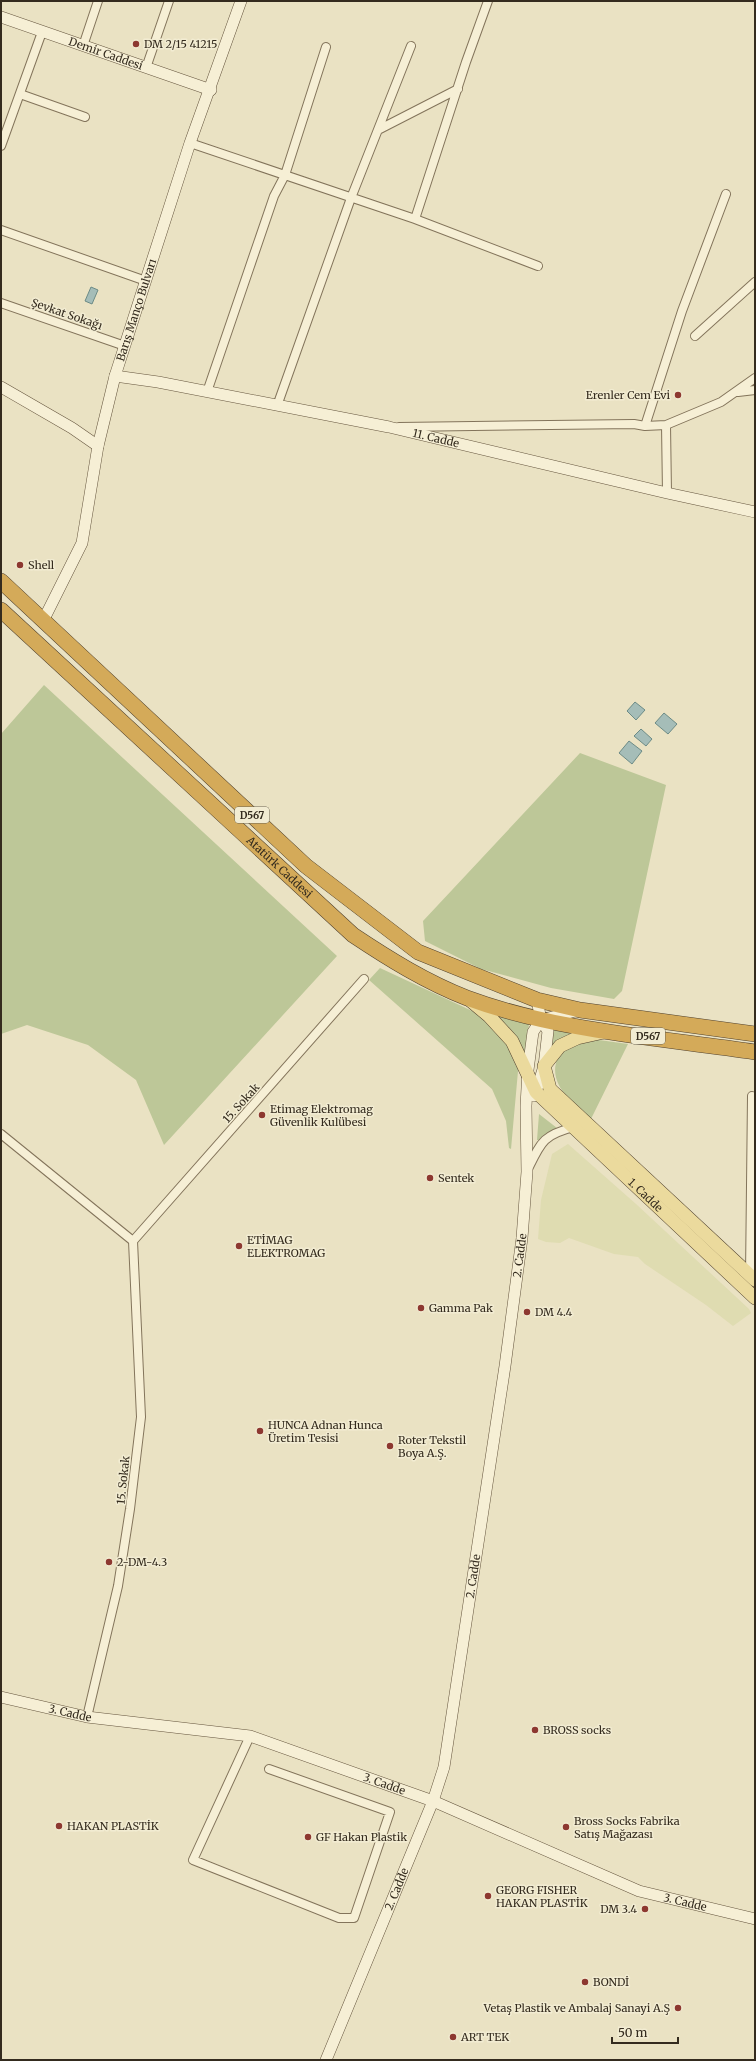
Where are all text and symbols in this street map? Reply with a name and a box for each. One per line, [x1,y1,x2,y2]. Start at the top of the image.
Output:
street label: Demir Caddesi [67,34,145,73]
place label: DM 2/15 41215 [144,37,218,51]
marker: DM 2/15 41215 [131,39,141,49]
street label: Barış Manço Bulvarı [113,256,159,363]
street label: Şevkat Sokağı [30,295,105,333]
place label: Erenler Cem Evi [586,388,670,402]
marker: Erenler Cem Evi [673,390,683,400]
street label: 11. Cadde [411,426,461,450]
place label: Shell [28,558,55,572]
marker: Shell [15,560,25,570]
road number: D567 [235,807,269,823]
street label: Atatürk Caddesi [243,833,316,901]
road number: D567 [631,1028,665,1044]
street label: 15. Sokak [220,1080,263,1126]
place label: Etimag Elektromag Güvenlik Kulübesi [270,1102,373,1129]
marker: Etimag Elektromag Güvenlik Kulübesi [257,1110,267,1120]
place label: Sentek [438,1171,474,1185]
marker: Sentek [425,1173,435,1183]
street label: 1. Cadde [625,1175,666,1215]
place label: ETİMAG ELEKTROMAG [247,1233,325,1260]
street label: 2. Cadde [510,1233,529,1278]
marker: ETİMAG ELEKTROMAG [234,1241,244,1251]
place label: Gamma Pak [429,1301,493,1315]
marker: Gamma Pak [416,1303,426,1313]
place label: DM 4.4 [535,1305,573,1319]
marker: DM 4.4 [522,1307,532,1317]
place label: HUNCA Adnan Hunca Üretim Tesisi [268,1418,383,1445]
marker: HUNCA Adnan Hunca Üretim Tesisi [255,1426,265,1436]
place label: Roter Tekstil Boya A.Ş. [398,1433,467,1460]
marker: Roter Tekstil Boya A.Ş. [385,1441,395,1451]
street label: 15. Sokak [113,1455,133,1505]
street label: 2. Cadde [463,1553,483,1599]
place label: 2-DM-4.3 [117,1555,167,1569]
marker: 2-DM-4.3 [104,1557,114,1567]
street label: 3. Cadde [47,1701,93,1725]
place label: BROSS socks [543,1723,611,1737]
marker: BROSS socks [530,1725,540,1735]
street label: 3. Cadde [361,1770,408,1798]
place label: Bross Socks Fabrika Satış Mağazası [574,1814,680,1841]
place label: HAKAN PLASTİK [67,1819,159,1833]
marker: HAKAN PLASTİK [54,1821,64,1831]
marker: Bross Socks Fabrika Satış Mağazası [561,1822,571,1832]
place label: GF Hakan Plastik [316,1830,407,1844]
marker: GF Hakan Plastik [303,1832,313,1842]
street label: 2. Cadde [382,1866,412,1912]
place label: GEORG FISHER HAKAN PLASTİK [496,1883,588,1910]
street label: 3. Cadde [662,1890,708,1914]
marker: GEORG FISHER HAKAN PLASTİK [483,1891,493,1901]
place label: DM 3.4 [600,1902,637,1916]
marker: DM 3.4 [640,1904,650,1914]
place label: BONDİ [593,1975,629,1989]
marker: BONDİ [580,1977,590,1987]
place label: Vetaş Plastik ve Ambalaj Sanayi A.Ş [483,2001,670,2015]
marker: Vetaş Plastik ve Ambalaj Sanayi A.Ş [673,2003,683,2013]
scale bar [612,2019,678,2045]
text: 50 m [618,2025,647,2040]
place label: ART TEK [460,2030,509,2044]
marker: ART TEK [448,2032,458,2042]

